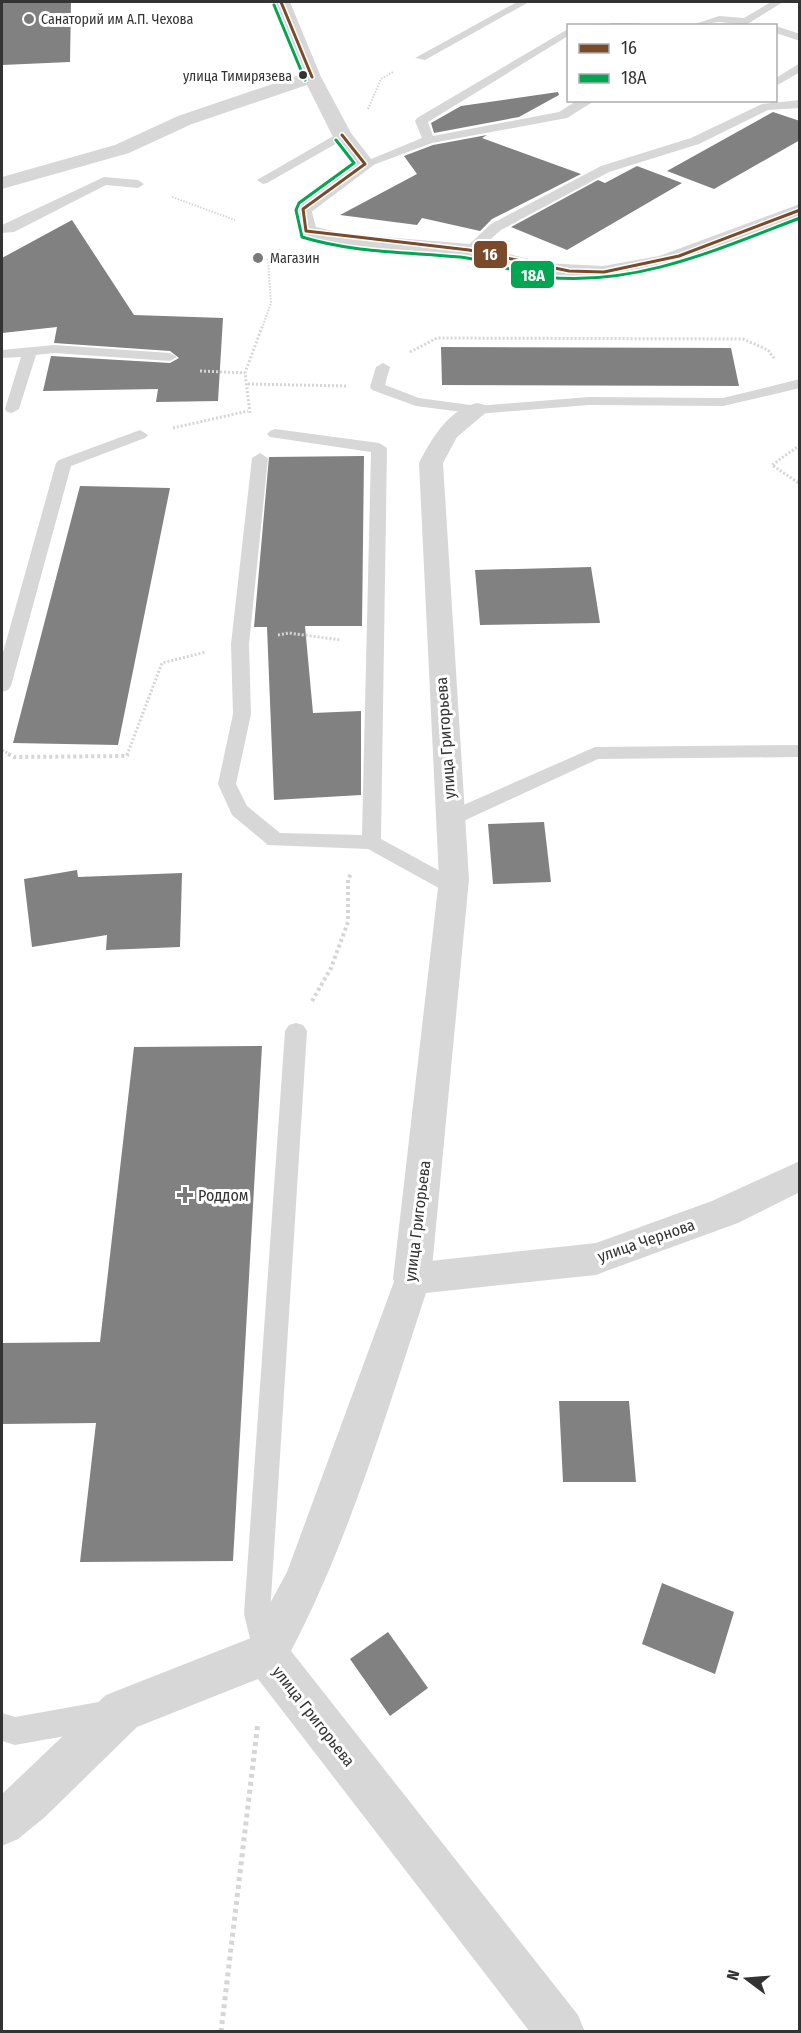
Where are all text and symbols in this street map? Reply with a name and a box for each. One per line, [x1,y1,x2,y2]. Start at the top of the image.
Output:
place label: Санаторий им А.П. Чехова [41,11,193,28]
marker: Санаторий им А.П. Чехова [22,12,36,26]
legend [567,24,777,102]
text: 16 [621,37,637,59]
text: 18А [621,67,647,89]
place label: улица Тимирязева [183,68,292,85]
marker: улица Тимирязева [297,69,309,81]
line badge: 16 [473,240,508,269]
text: 16 [482,245,498,264]
place label: Магазин [270,250,320,267]
marker: Магазин [251,251,265,265]
line badge: 18А [510,260,555,289]
text: 18А [521,266,545,285]
street label: улица Григорьева [432,676,459,800]
street label: улица Григорьева [401,1159,434,1283]
marker: Роддом [176,1186,194,1204]
place label: Роддом [198,1186,249,1205]
street label: улица Чернова [595,1215,697,1266]
street label: улица Григорьева [269,1662,359,1770]
north arrow [717,1949,777,2009]
text: N [723,1968,744,1982]

